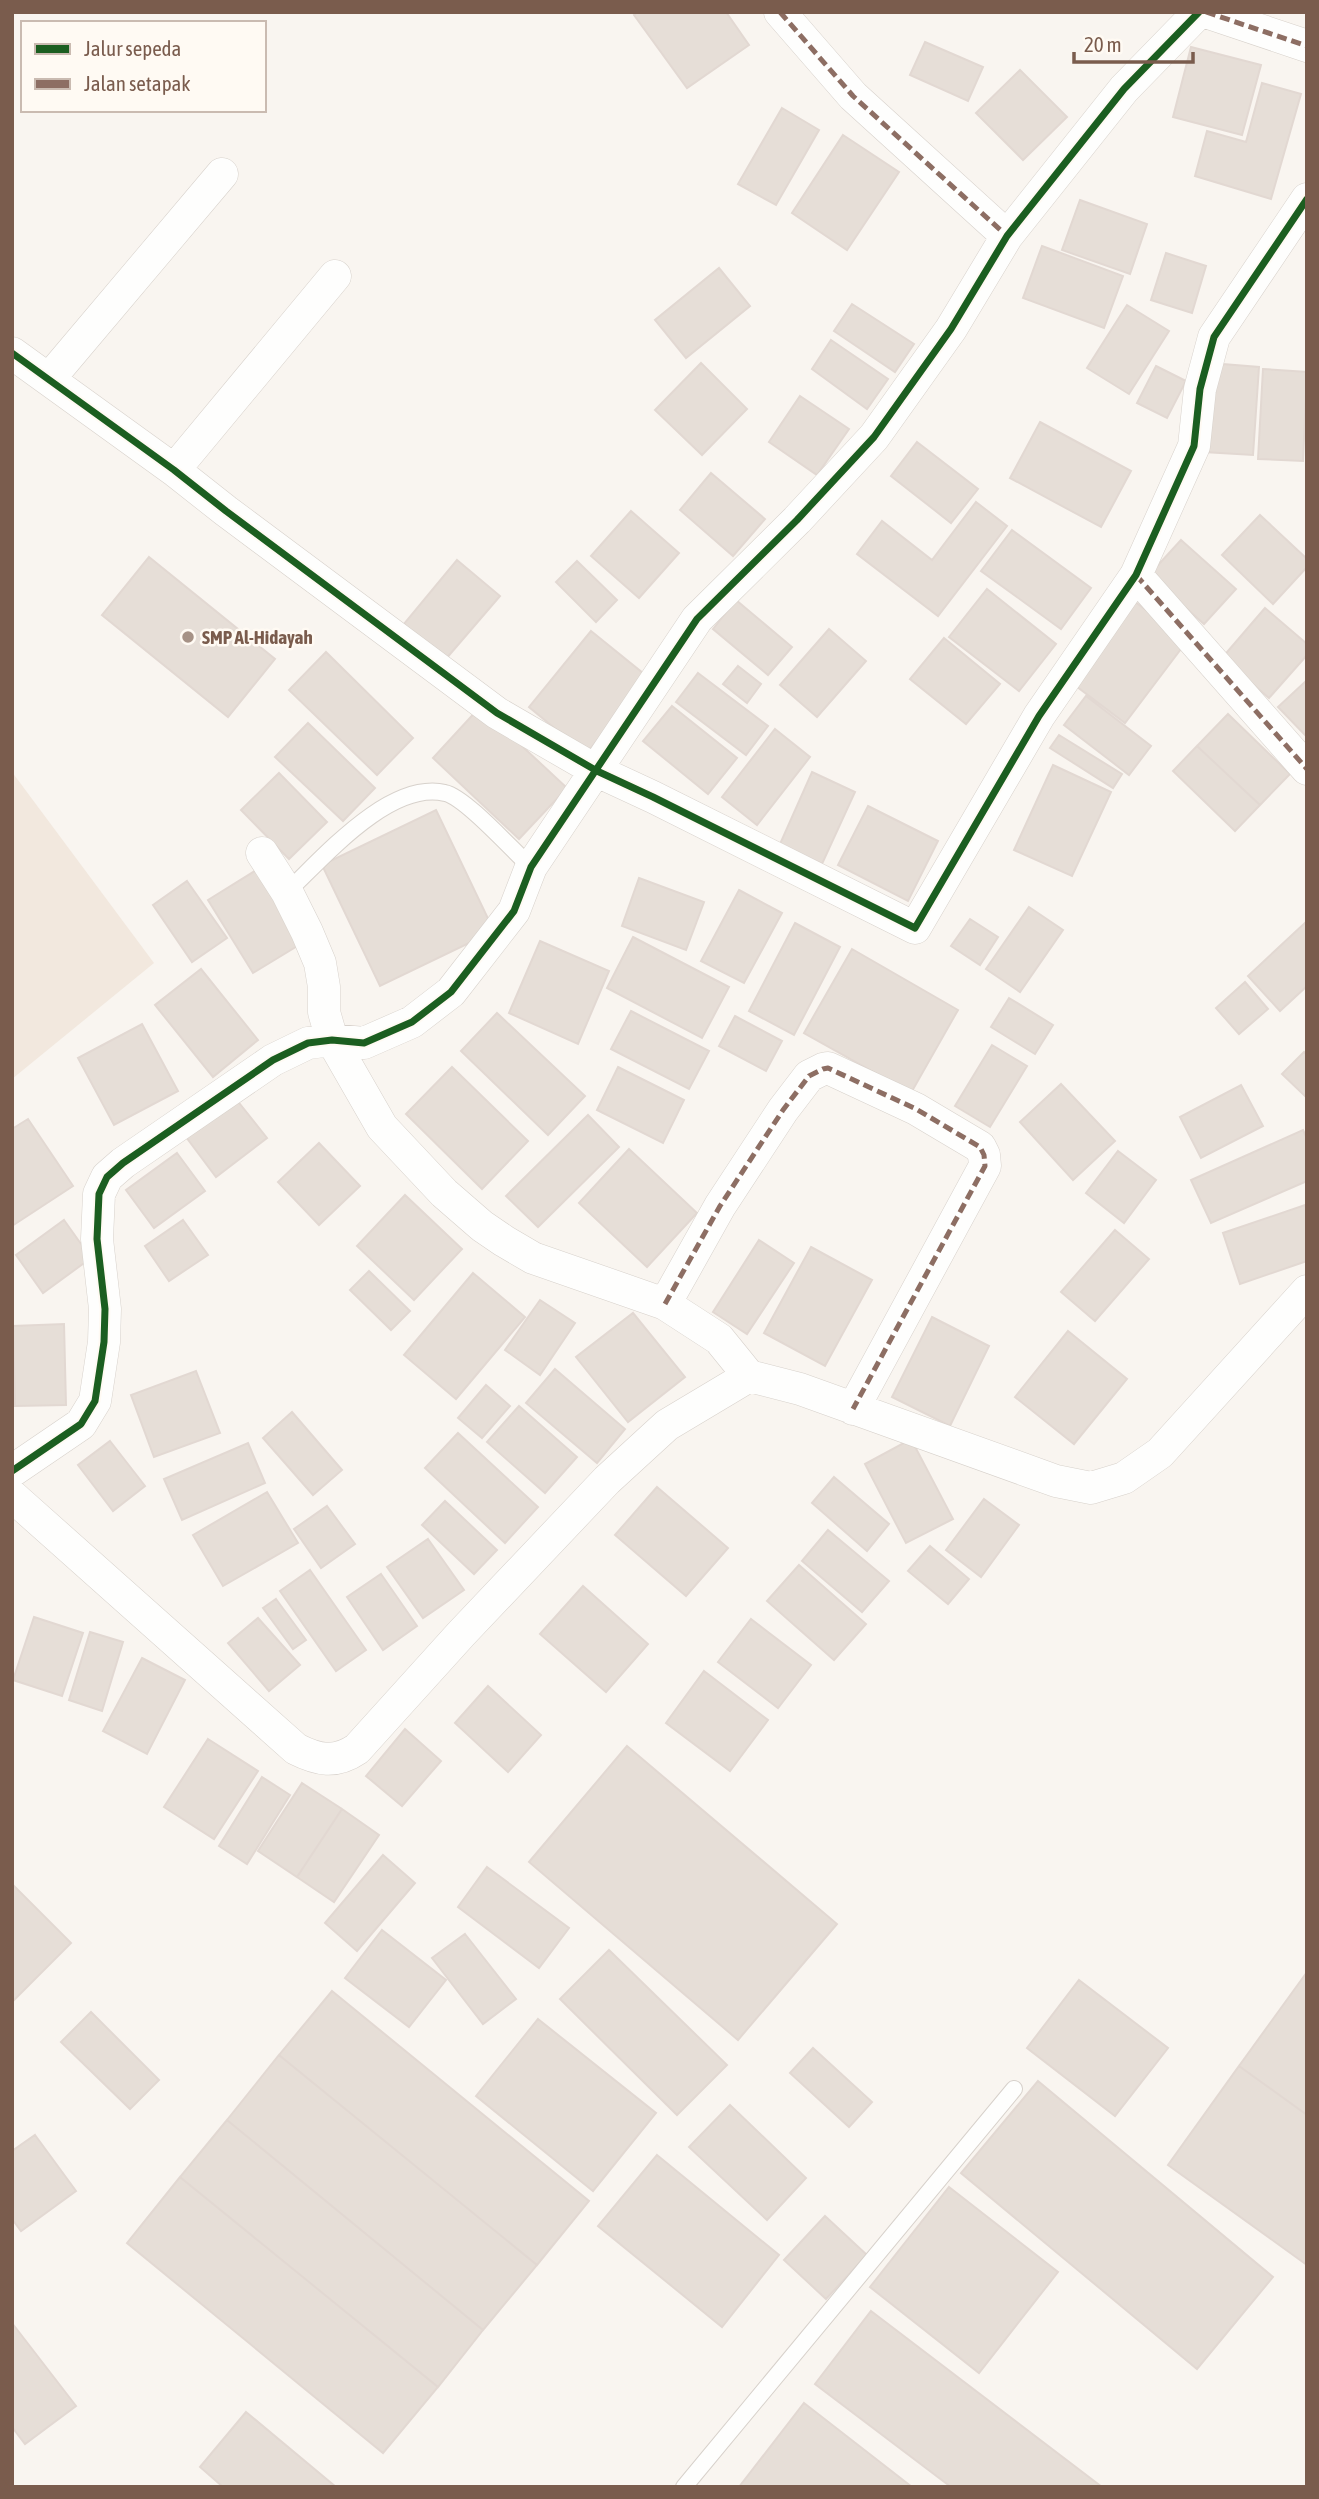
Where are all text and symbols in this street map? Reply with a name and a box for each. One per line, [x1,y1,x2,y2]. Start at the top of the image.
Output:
legend [21,21,266,112]
scale bar [1074,21,1193,65]
text: 20 m [1084,32,1122,56]
text: Jalur sepeda [84,36,181,60]
text: Jalan setapak [84,71,191,95]
place label: SMP Al-Hidayah [202,626,313,648]
marker: SMP Al-Hidayah [180,629,196,645]

